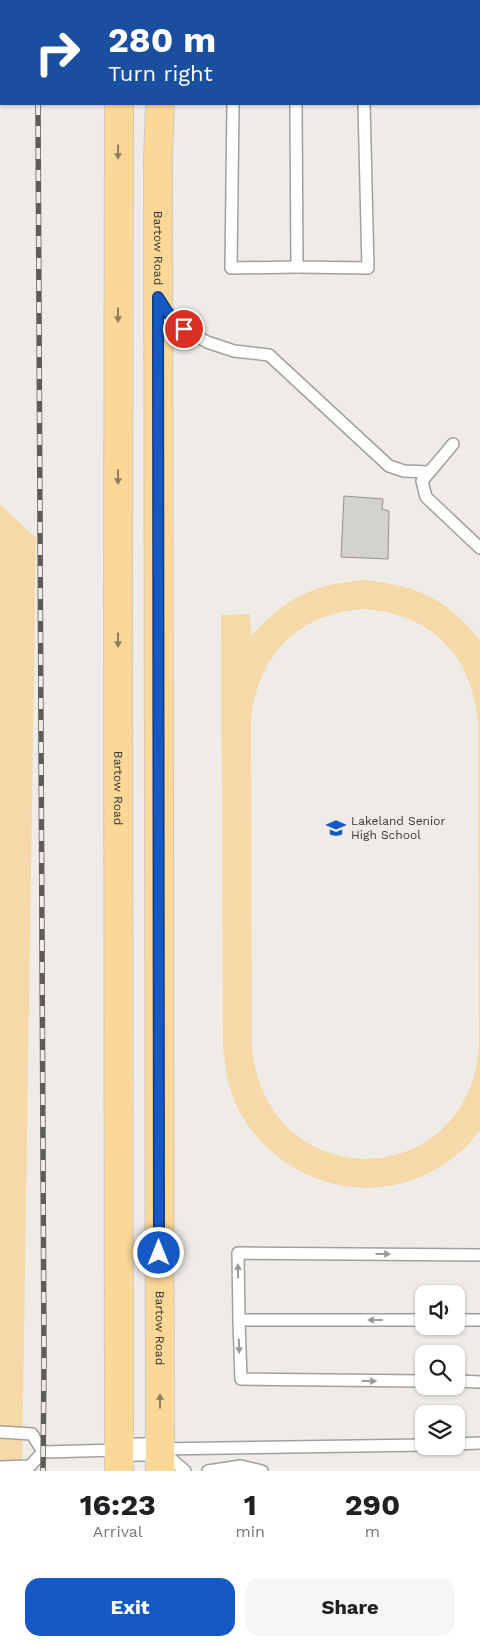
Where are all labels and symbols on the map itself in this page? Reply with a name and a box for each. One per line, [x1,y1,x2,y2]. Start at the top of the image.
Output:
one-way arrow [114,145,122,161]
street label: Bartow Road [151,211,165,285]
one-way arrow [114,307,122,323]
pin [163,308,205,350]
one-way arrow [114,470,122,486]
one-way arrow [114,632,122,648]
street label: Bartow Road [111,751,125,825]
place label: Lakeland Senior High School [351,814,445,842]
school or university icon: Lakeland Senior High School [325,817,347,839]
position arrow [132,1226,184,1278]
one-way arrow [375,1250,391,1258]
one-way arrow [234,1263,242,1279]
street label: Bartow Road [153,1291,167,1365]
one-way arrow [367,1316,383,1324]
one-way arrow [236,1338,244,1354]
one-way arrow [362,1377,378,1385]
one-way arrow [156,1392,164,1408]

